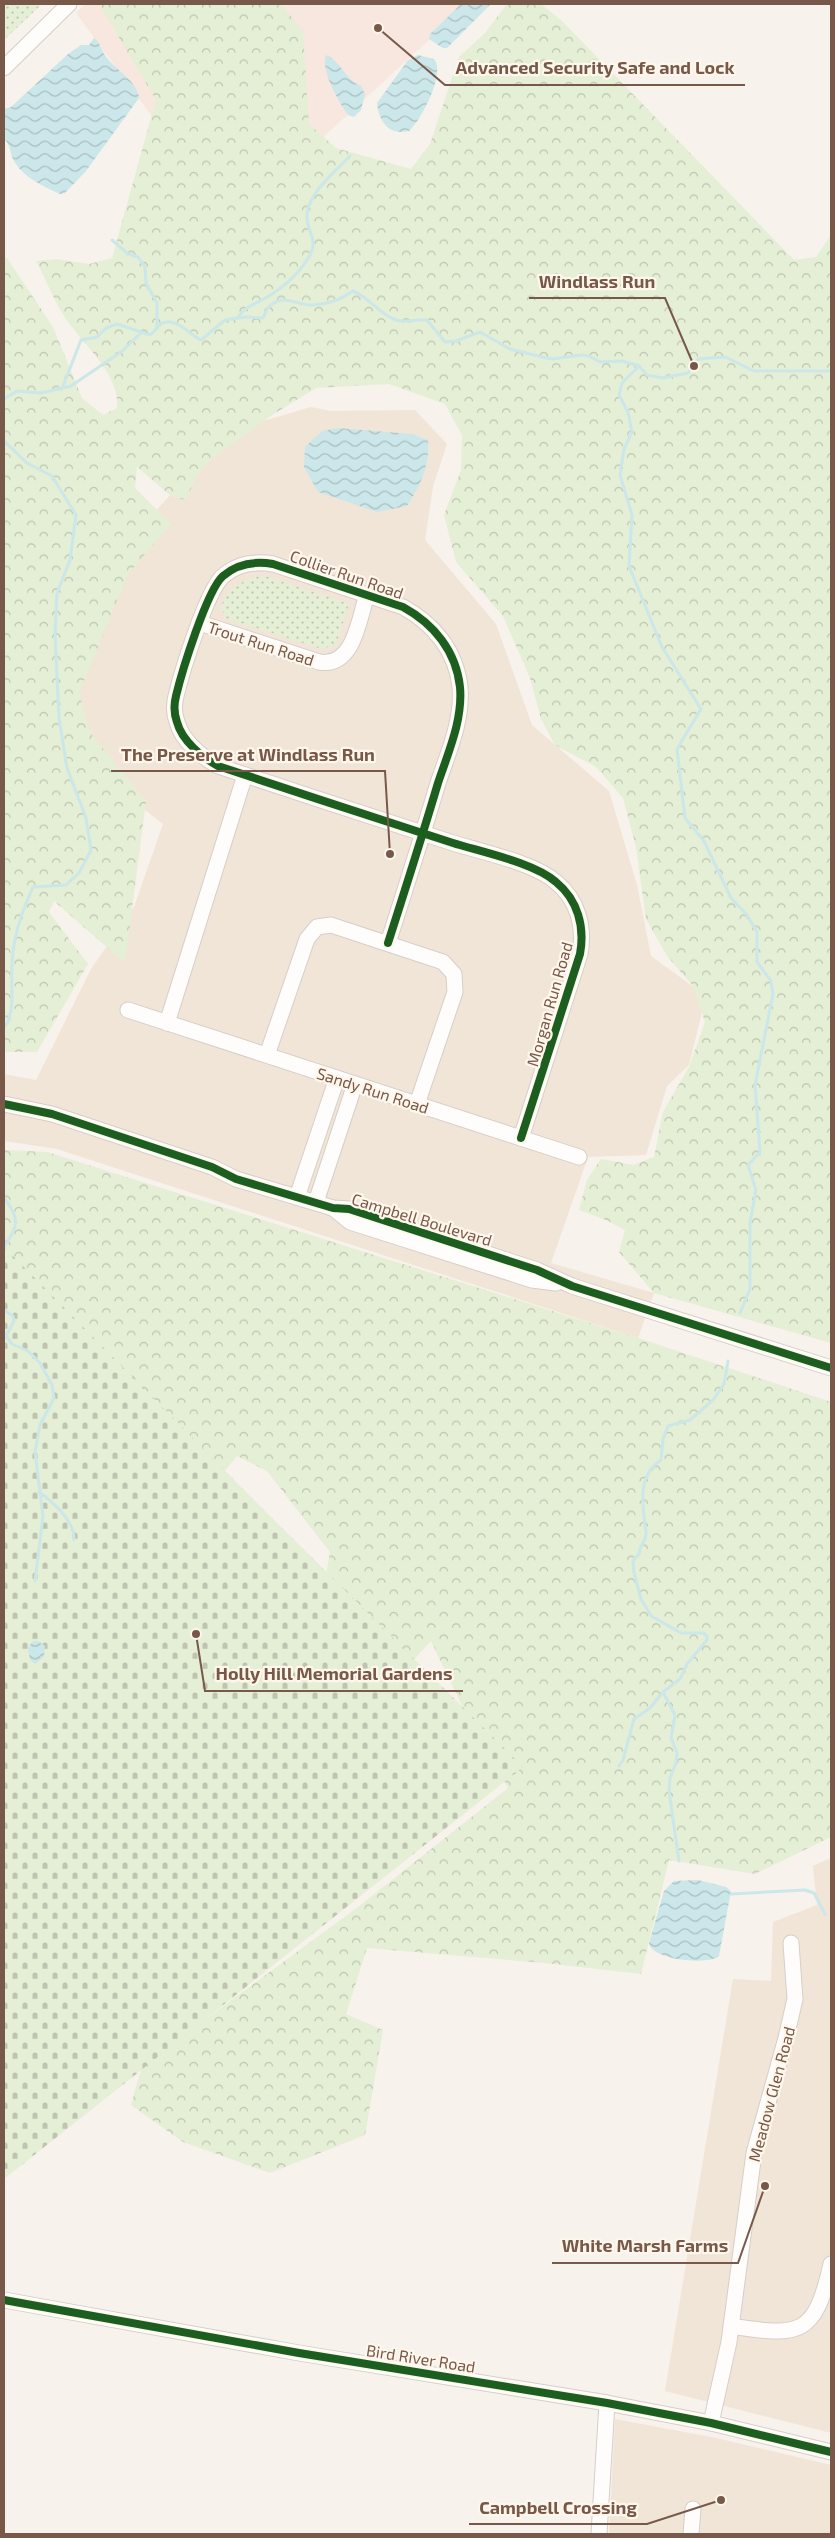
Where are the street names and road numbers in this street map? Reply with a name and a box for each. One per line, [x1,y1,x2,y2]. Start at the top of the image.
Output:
street label: Collier Run Road [288,546,406,602]
street label: Trout Run Road [205,617,317,669]
street label: Morgan Run Road [522,940,576,1068]
street label: Sandy Run Road [315,1063,431,1117]
street label: Campbell Boulevard [350,1189,494,1249]
street label: Meadow Glen Road [744,2024,798,2164]
street label: Bird River Road [365,2340,477,2376]

